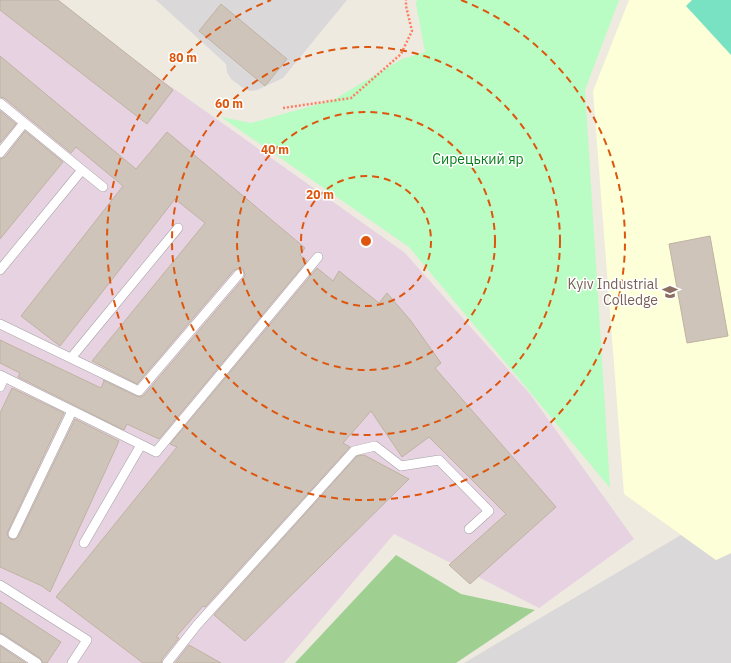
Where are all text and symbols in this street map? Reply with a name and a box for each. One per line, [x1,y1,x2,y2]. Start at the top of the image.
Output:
text: 80 m [169,50,197,65]
text: 60 m [215,96,243,111]
text: 40 m [261,142,289,157]
park label: Сирецький яр [432,150,524,168]
text: 20 m [306,187,334,202]
centre of rings [359,234,373,248]
place label: Kyiv Industrial Colledge [567,275,658,309]
school or university icon: Kyiv Industrial Colledge [661,283,679,301]

